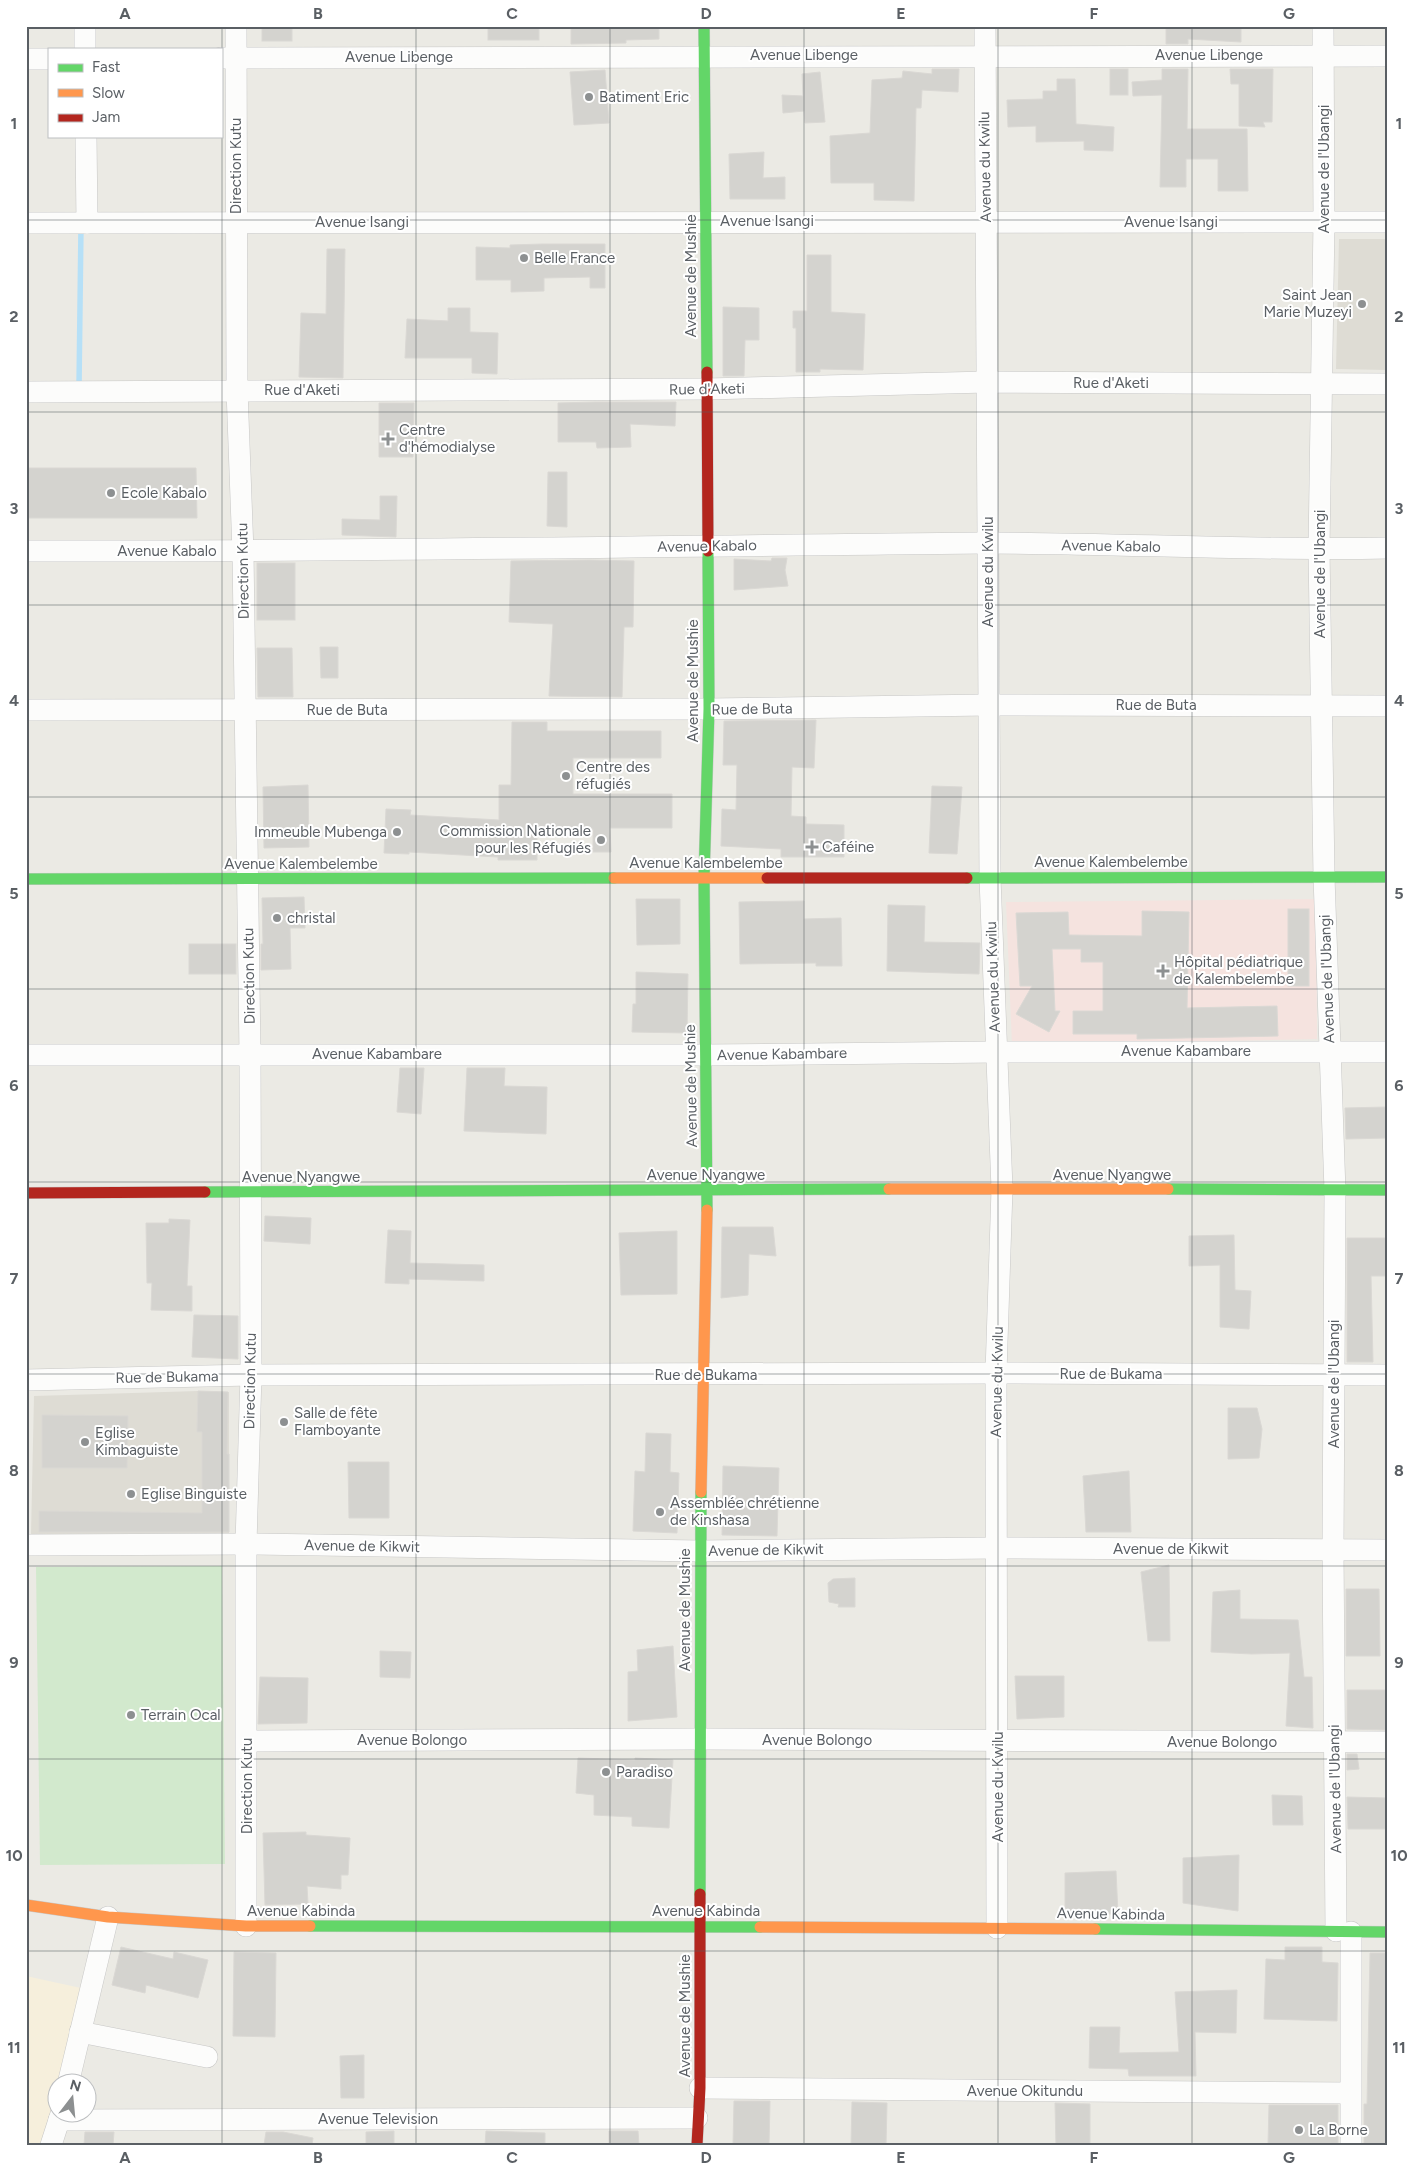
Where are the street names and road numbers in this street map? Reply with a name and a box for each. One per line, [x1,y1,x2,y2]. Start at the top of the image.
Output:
street label: Avenue Libenge [750,46,858,64]
street label: Avenue Libenge [1155,46,1263,64]
street label: Avenue Libenge [345,48,453,66]
street label: Avenue de l'Ubangi [1315,104,1333,234]
street label: Avenue du Kwilu [975,111,995,223]
street label: Direction Kutu [227,118,245,214]
street label: Avenue Isangi [720,212,814,230]
street label: Avenue Isangi [315,213,409,231]
street label: Avenue Isangi [1124,213,1218,231]
street label: Avenue de Mushie [682,214,700,338]
street label: Rue d'Aketi [1073,374,1149,392]
street label: Rue d'Aketi [669,379,745,399]
street label: Rue d'Aketi [264,381,340,399]
street label: Avenue de l'Ubangi [1311,509,1329,639]
street label: Avenue du Kwilu [979,516,997,628]
street label: Direction Kutu [233,523,253,619]
street label: Avenue Kabalo [657,536,757,556]
street label: Avenue Kabalo [1061,536,1161,556]
street label: Avenue Kabalo [117,542,217,560]
street label: Avenue de Mushie [684,619,702,743]
street label: Rue de Buta [1115,696,1197,714]
street label: Rue de Buta [711,699,793,719]
street label: Rue de Buta [306,701,388,719]
street label: Avenue Kalembelembe [1034,853,1188,871]
street label: Avenue Kalembelembe [629,854,783,872]
street label: Avenue Kalembelembe [224,855,378,873]
street label: Avenue de l'Ubangi [1316,914,1338,1044]
street label: Avenue du Kwilu [982,921,1004,1033]
street label: Direction Kutu [239,928,259,1024]
street label: Avenue de Mushie [681,1024,701,1148]
street label: Avenue Kabambare [1121,1042,1251,1060]
street label: Avenue Kabambare [717,1044,847,1064]
street label: Avenue Kabambare [312,1045,442,1063]
street label: Avenue Nyangwe [647,1166,765,1184]
street label: Avenue Nyangwe [1053,1166,1171,1184]
street label: Avenue Nyangwe [242,1168,360,1186]
street label: Avenue de l'Ubangi [1325,1319,1343,1449]
street label: Avenue du Kwilu [987,1326,1007,1438]
street label: Direction Kutu [240,1333,260,1429]
street label: Rue de Bukama [1059,1365,1163,1383]
street label: Rue de Bukama [654,1366,758,1384]
street label: Rue de Bukama [115,1367,219,1387]
street label: Avenue de Kikwit [304,1536,420,1556]
street label: Avenue de Kikwit [708,1540,824,1560]
street label: Avenue de Kikwit [1113,1540,1229,1558]
street label: Avenue de Mushie [676,1548,694,1672]
street label: Avenue de l'Ubangi [1325,1724,1345,1854]
street label: Avenue Bolongo [357,1731,467,1749]
street label: Avenue Bolongo [762,1731,872,1749]
street label: Avenue du Kwilu [989,1731,1007,1843]
street label: Avenue Bolongo [1167,1733,1277,1751]
street label: Direction Kutu [238,1738,256,1834]
street label: Avenue Kabinda [247,1902,355,1920]
street label: Avenue Kabinda [652,1902,760,1920]
street label: Avenue Kabinda [1057,1904,1165,1924]
street label: Avenue de Mushie [676,1954,694,2078]
street label: Avenue Okitundu [967,2082,1083,2100]
street label: Avenue Television [318,2110,438,2128]

